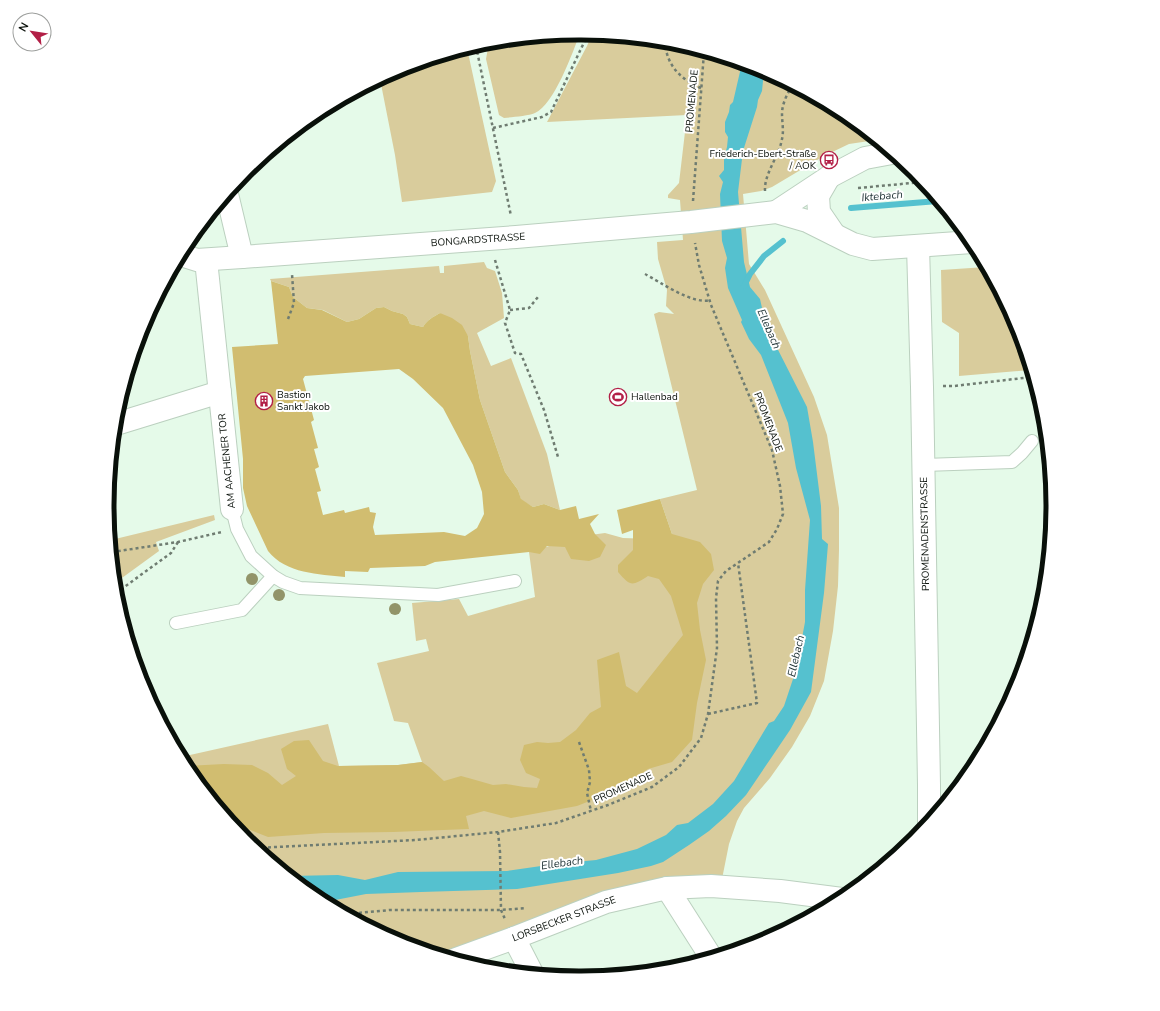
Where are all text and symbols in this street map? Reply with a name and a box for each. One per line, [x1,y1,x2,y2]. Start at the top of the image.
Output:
north arrow [12,12,52,52]
text: N [15,20,32,35]
street label: PROMENADE [682,69,702,133]
place label: Friederich-Ebert-Straße / AOK [710,147,817,173]
bus stop icon: Friederich-Ebert-Straße / AOK [819,150,839,170]
water label: Iktebach [861,187,903,205]
street label: BONGARDSTRASSE [430,230,526,250]
water label: Ellebach [754,307,784,351]
sports icon: Hallenbad [608,387,628,407]
place label: Bastion Sankt Jakob [277,388,330,414]
place label: Hallenbad [631,390,678,404]
street label: PROMENADE [750,390,786,454]
building icon: Bastion Sankt Jakob [254,391,274,411]
street label: AM AACHENER TOR [215,412,239,509]
street label: PROMENADENSTRASSE [917,477,933,591]
water label: Ellebach [784,634,808,678]
street label: PROMENADE [591,769,655,807]
water label: Ellebach [540,853,584,873]
street label: LORSBECKER STRASSE [510,893,618,945]

